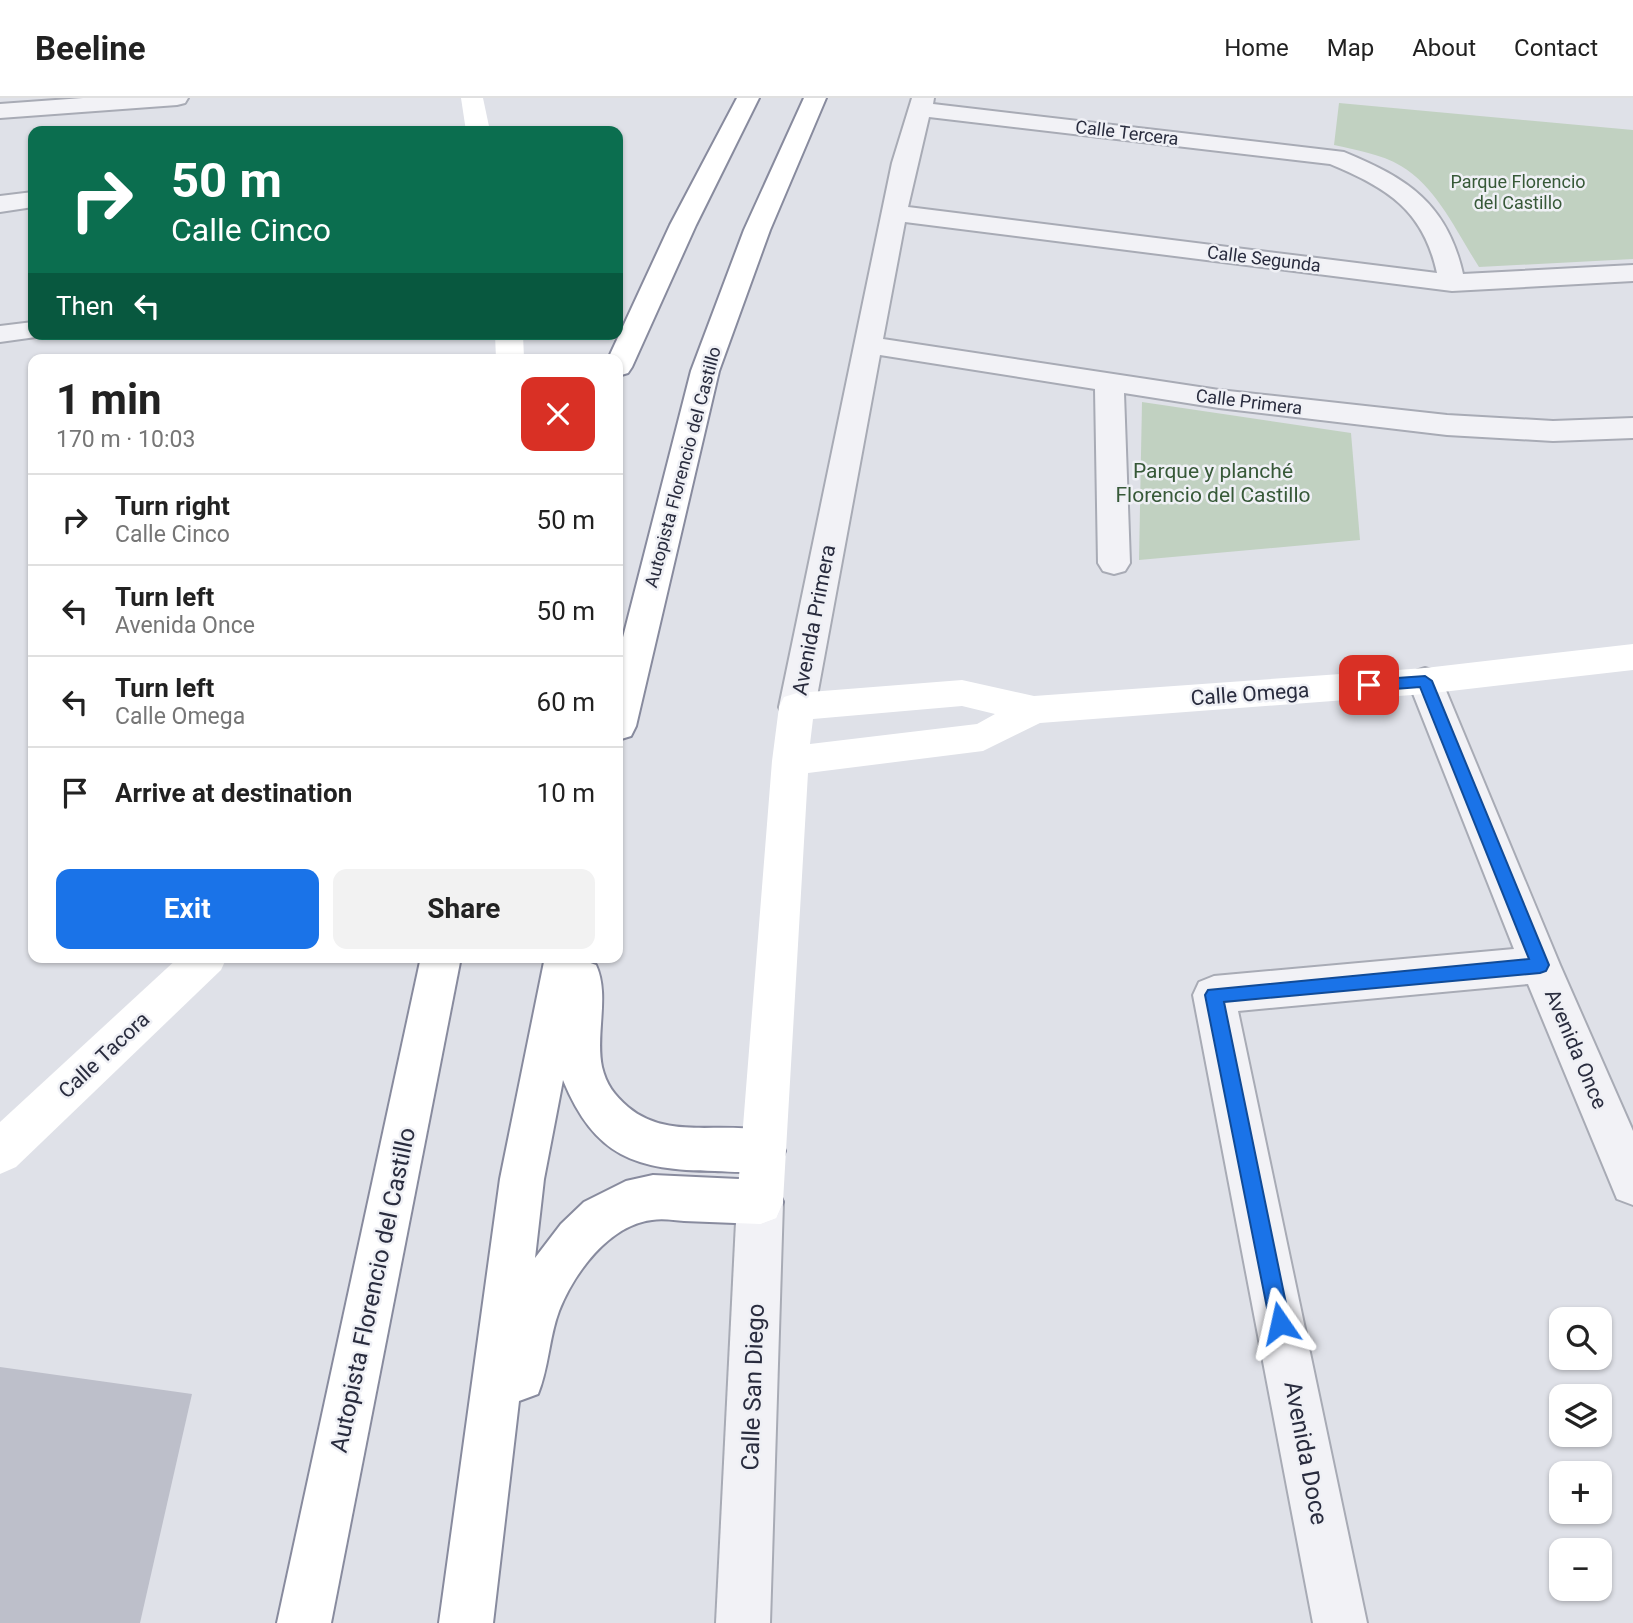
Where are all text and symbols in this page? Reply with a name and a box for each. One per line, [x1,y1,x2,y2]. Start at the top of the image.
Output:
text: Beeline [35,29,146,68]
text: Home [1224,34,1289,62]
text: Map [1327,34,1374,62]
text: About [1412,34,1476,62]
text: Contact [1514,34,1598,62]
street label: Calle Tercera [1074,116,1180,149]
text: 50 m [171,152,282,209]
icon: right [56,154,147,245]
park label: Parque Florencio del Castillo [1450,171,1586,213]
text: Calle Cinco [171,211,331,249]
street label: Calle Segunda [1206,241,1322,276]
icon: left [128,287,166,325]
text: Then [56,291,114,321]
street label: Autopista Florencio del Castillo [640,344,725,590]
text: 1 min [56,375,162,424]
button: close [521,377,595,451]
street label: Calle Primera [1195,385,1303,418]
text: 170 m · 10:03 [56,426,195,453]
park label: Parque y planché Florencio del Castillo [1115,459,1311,507]
text: Turn right [115,491,230,521]
icon: right [56,501,94,539]
text: 50 m [537,505,595,535]
text: Calle Cinco [115,521,230,548]
street label: Avenida Primera [788,543,840,697]
text: Turn left [115,582,214,612]
icon: left [56,592,94,630]
text: 50 m [537,596,595,626]
text: Avenida Once [115,612,255,639]
pin [1339,655,1399,715]
icon: arrive [1350,666,1388,704]
text: Turn left [115,673,214,703]
street label: Calle Omega [1190,678,1310,710]
icon: left [56,683,94,721]
text: 60 m [537,687,595,717]
text: Calle Omega [115,703,245,730]
icon: arrive [56,774,94,812]
text: Arrive at destination [115,778,352,808]
text: 10 m [537,778,595,808]
button: Exit [56,869,319,949]
button: Share [333,869,595,949]
street label: Avenida Once [1540,986,1612,1112]
street label: Calle Tacora [54,1007,154,1103]
street label: Autopista Florencio del Castillo [325,1125,421,1455]
position arrow [1243,1286,1317,1360]
street label: Calle San Diego [736,1303,770,1471]
map controls [1549,1307,1612,1601]
button: search [1549,1307,1612,1370]
street label: Avenida Doce [1278,1379,1334,1527]
button: layers [1549,1384,1612,1447]
button: + [1549,1461,1612,1524]
button: − [1549,1538,1612,1601]

